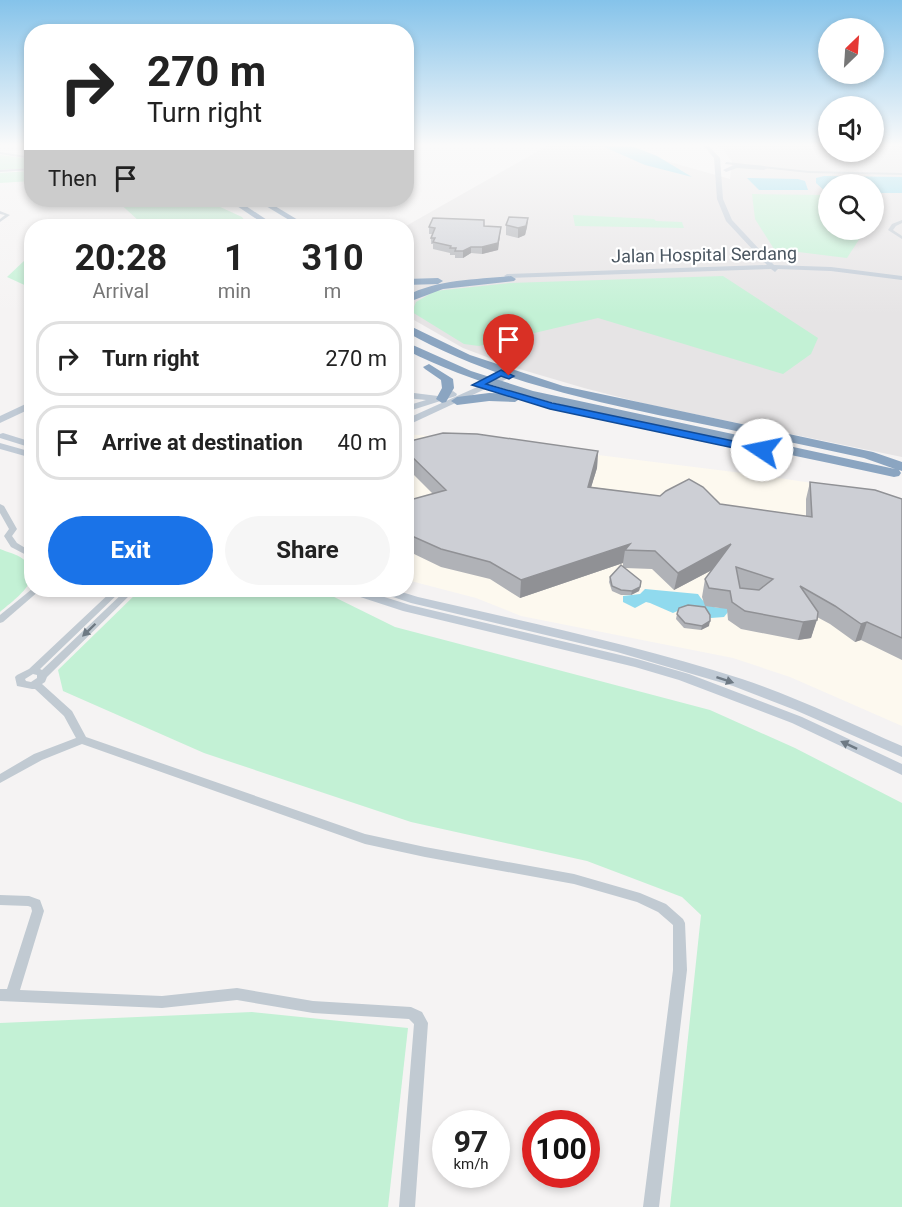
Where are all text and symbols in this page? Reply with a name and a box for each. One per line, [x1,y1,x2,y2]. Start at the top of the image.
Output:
north arrow [818,18,884,84]
map controls [818,18,884,240]
text: 270 m [147,47,266,96]
icon: right [48,48,126,126]
button: sound [818,96,884,162]
text: Turn right [147,97,262,129]
icon: arrive [109,162,142,195]
text: Then [48,166,97,191]
button: search [818,174,884,240]
text: 20:28 [74,237,167,279]
text: 1 [224,237,245,279]
text: 310 [302,237,364,279]
street label: Jalan Hospital Serdang [611,242,797,267]
text: Arrival [92,279,149,303]
text: min [218,279,251,303]
text: m [324,279,341,303]
pin [483,314,534,376]
icon: arrive [492,323,525,356]
icon: right [51,342,84,375]
text: Turn right [102,346,199,371]
text: 270 m [325,346,387,371]
position arrow [730,418,794,482]
icon: arrive [51,426,84,459]
text: Arrive at destination [102,430,303,455]
text: 40 m [338,430,387,455]
button: Exit [48,516,213,585]
button: Share [225,516,390,585]
one-way arrow [82,623,96,637]
one-way arrow [716,675,734,685]
one-way arrow [841,741,858,750]
speed limit sign: 100 [522,1110,600,1188]
text: 97 [454,1124,488,1159]
text: km/h [453,1155,489,1173]

